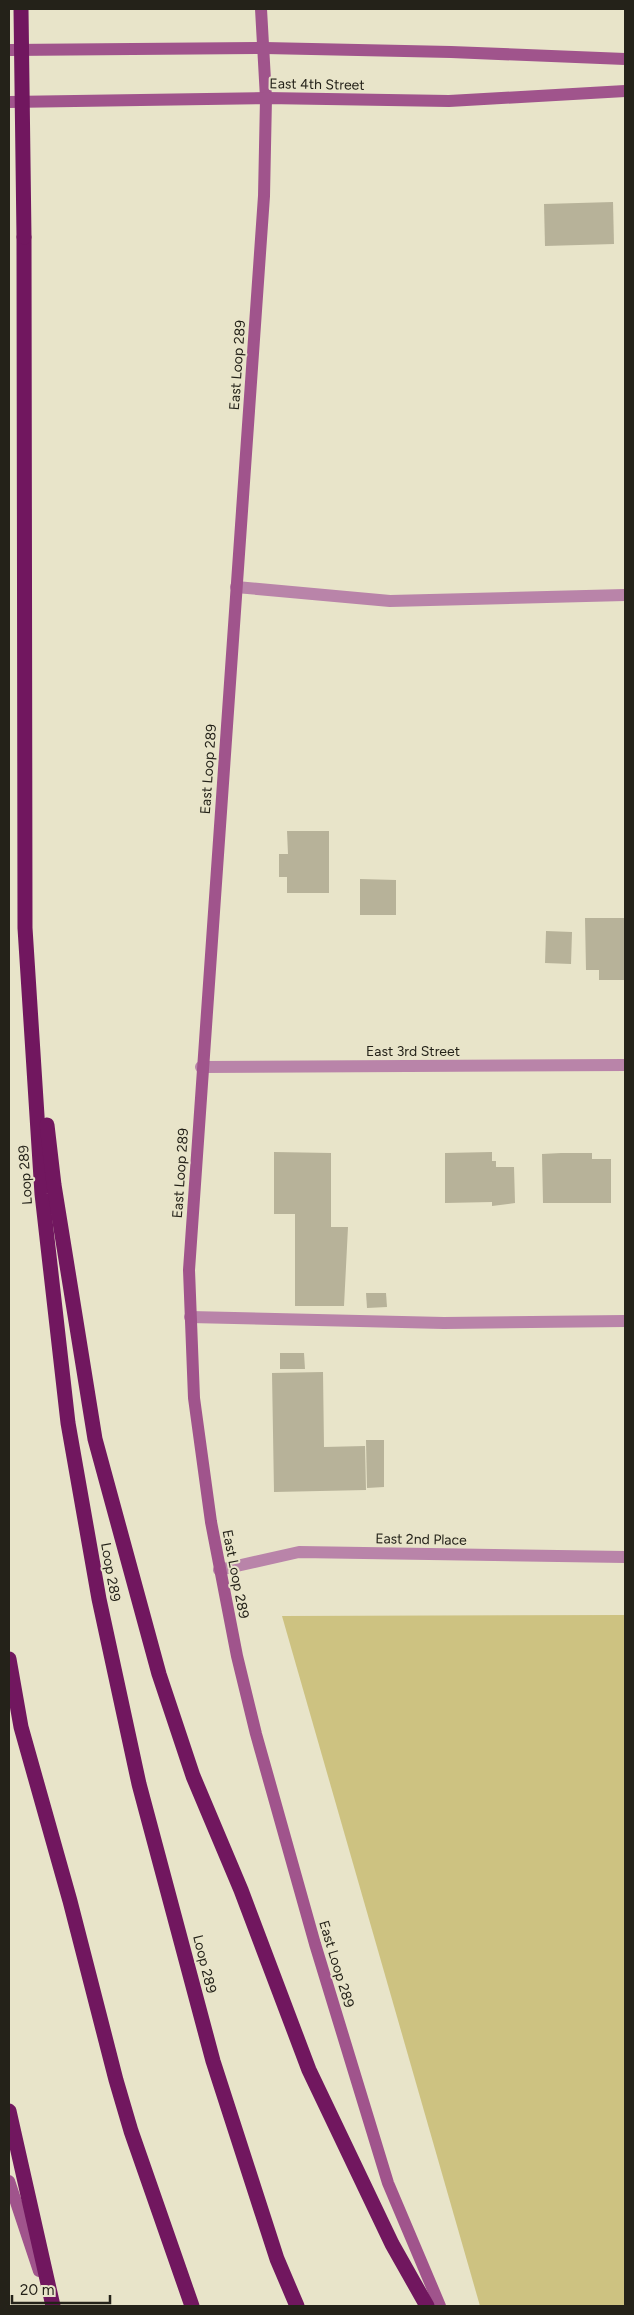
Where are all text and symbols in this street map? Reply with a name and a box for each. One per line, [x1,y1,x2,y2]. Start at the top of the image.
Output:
street label: East 4th Street [269,75,365,94]
street label: East Loop 289 [226,319,249,411]
street label: East Loop 289 [197,723,220,815]
street label: East 3rd Street [366,1043,460,1060]
street label: East Loop 289 [169,1127,192,1219]
street label: Loop 289 [15,1145,36,1205]
street label: East Loop 289 [219,1528,252,1620]
street label: East 2nd Place [375,1530,467,1549]
street label: Loop 289 [97,1541,124,1603]
street label: East Loop 289 [315,1918,358,2010]
street label: Loop 289 [189,1933,220,1995]
scale bar [12,2272,110,2304]
text: 20 m [20,2281,54,2299]

